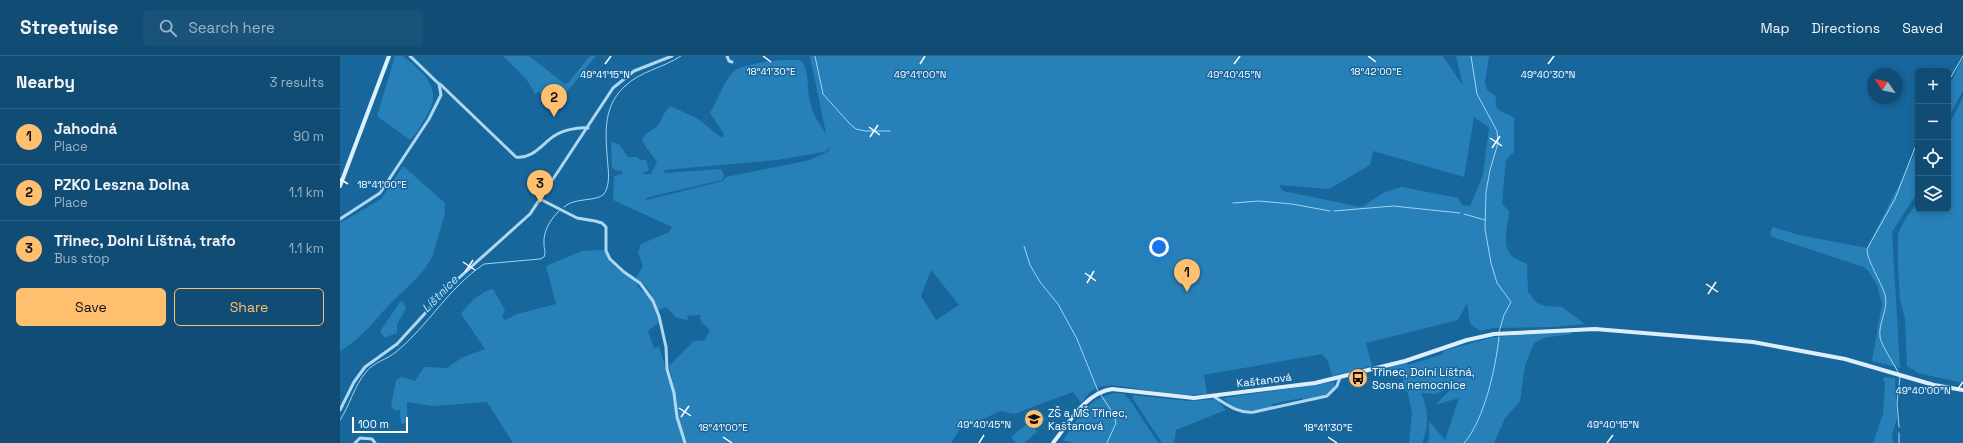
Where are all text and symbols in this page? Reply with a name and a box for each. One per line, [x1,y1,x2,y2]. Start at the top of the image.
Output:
search box [143,10,423,46]
text: Streetwise [20,15,119,40]
icon: search [157,17,179,39]
text: Search here [189,18,275,37]
text: Map [1760,19,1790,37]
text: Directions [1812,19,1880,37]
text: Saved [1902,19,1943,37]
text: 18°41'30"E [746,65,796,78]
text: 18°42'00"E [1350,65,1402,78]
text: 49°41'15"N [580,68,630,81]
text: 49°41'00"N [894,68,946,81]
text: 49°40'45"N [1207,68,1261,81]
text: 49°40'30"N [1521,68,1575,81]
north arrow [1867,68,1903,104]
map controls [1915,68,1951,212]
button: + [1915,68,1951,104]
text: Nearby [16,71,75,93]
text: 3 results [270,74,324,91]
pin: 2 [541,84,567,117]
button: − [1915,104,1951,140]
text: Jahodná [54,119,117,138]
text: 1 [26,128,32,145]
text: 90 m [293,128,324,145]
text: Place [54,138,88,155]
button: locate [1915,140,1951,176]
pin: 3 [527,170,553,203]
text: PZKO Leszna Dolna [54,175,190,194]
button: layers [1915,176,1951,212]
text: 18°41'00"E [357,178,407,191]
text: 2 [25,184,33,201]
text: 1.1 km [289,184,324,201]
text: Place [54,194,88,211]
text: Třinec, Dolní Líštná, trafo [54,231,236,250]
your location [1149,237,1169,257]
text: 3 [25,240,33,257]
text: 1.1 km [289,240,324,257]
text: Bus stop [54,250,110,267]
pin: 1 [1174,259,1200,292]
water label: Líštnice [418,271,462,316]
button: Save [16,288,166,326]
button: Share [174,288,324,326]
place label: Třinec, Dolní Líštná, Sosna nemocnice [1372,365,1475,392]
bus stop icon: Třinec, Dolní Líštná, Sosna nemocnice [1347,367,1369,389]
street label: Kaštanová [1236,370,1293,390]
text: 49°40'00"N [1895,384,1951,397]
place label: ZŠ a MŠ Třinec, Kaštanová [1048,406,1128,433]
school or university icon: ZŠ a MŠ Třinec, Kaštanová [1023,408,1045,430]
scale bar [352,415,408,434]
text: 100 m [358,417,389,431]
text: 49°40'45"N [957,418,1011,431]
text: 49°40'15"N [1587,418,1639,431]
text: 18°41'00"E [698,421,748,434]
text: 18°41'30"E [1303,421,1353,434]

